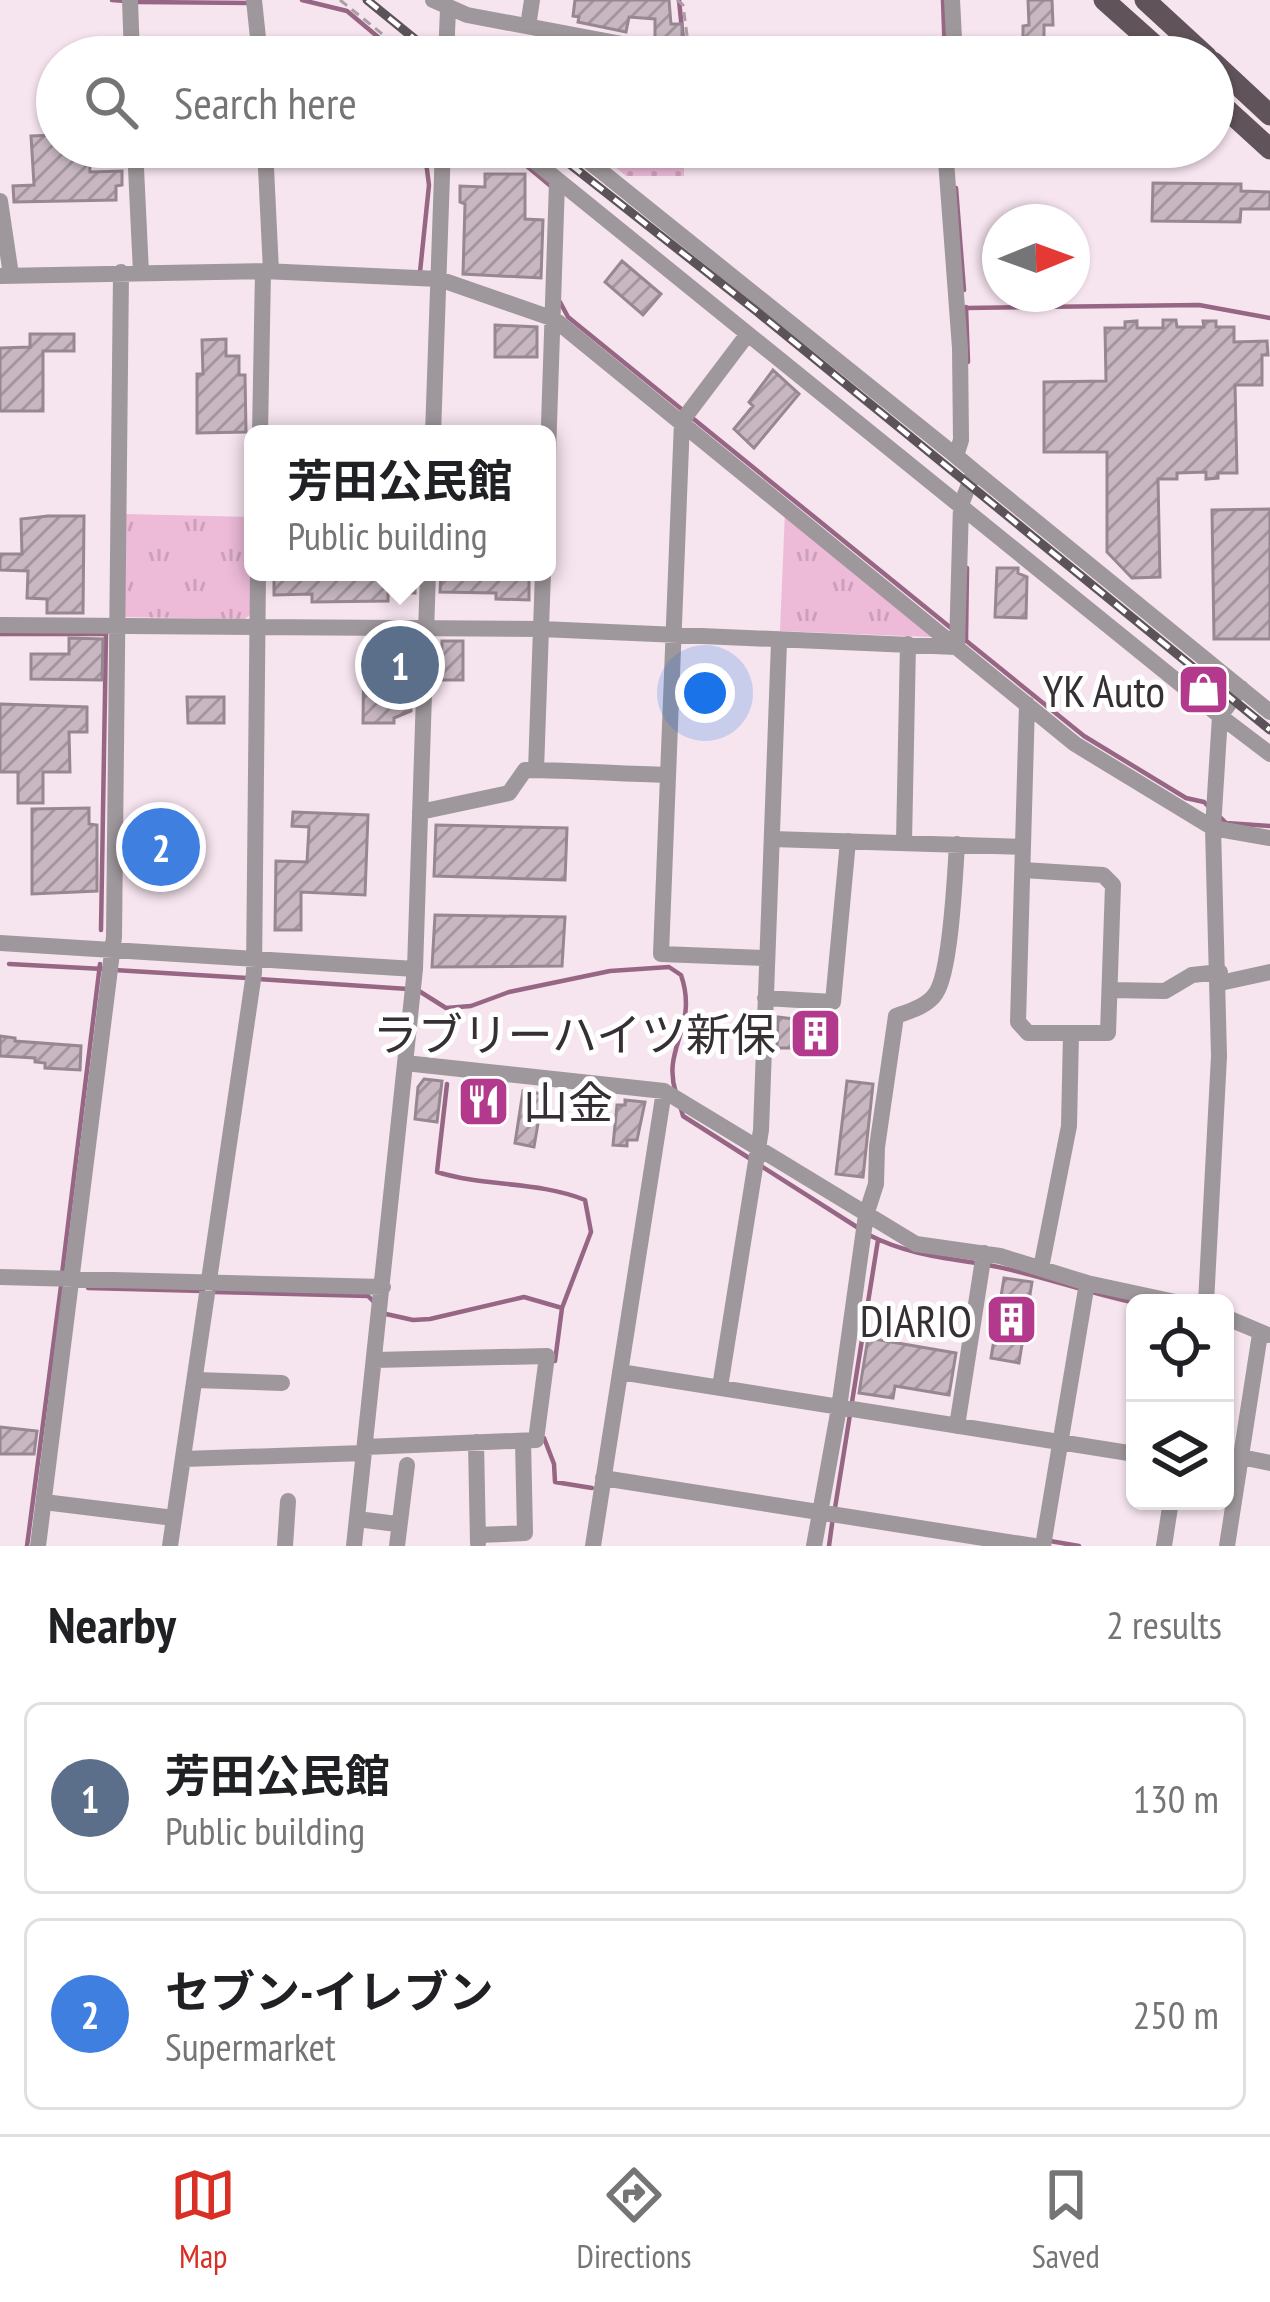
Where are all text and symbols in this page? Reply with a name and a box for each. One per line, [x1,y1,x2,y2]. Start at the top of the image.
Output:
search box [36,36,1234,168]
icon: search [78,69,144,135]
text: Search here [174,73,357,131]
north arrow [982,204,1090,312]
popup [244,425,556,581]
text: 芳田公民館 [287,451,513,509]
text: Public building [287,510,488,561]
pin: 1 [361,620,439,710]
place label: YK Auto [1043,661,1165,719]
shop icon: YK Auto [1176,662,1232,718]
your location [675,663,735,723]
pin: 2 [122,802,200,892]
place label: ラブリーハイツ新保 [373,1005,776,1063]
building icon: ラブリーハイツ新保 [787,1006,843,1062]
place label: 山金 [523,1073,613,1131]
restaurant icon: 山金 [456,1074,512,1130]
place label: DIARIO [860,1291,972,1349]
building icon: DIARIO [983,1292,1039,1348]
map controls [1126,1294,1234,1510]
button: locate [1126,1294,1234,1402]
button: layers [1126,1402,1234,1510]
text: Nearby [48,1591,176,1657]
text: 2 results [1106,1599,1222,1650]
text: 芳田公民館 [165,1746,390,1804]
text: 1 [81,1773,99,1824]
text: 130 m [1133,1773,1219,1824]
text: Public building [165,1805,365,1856]
text: セブン-イレブン [165,1962,493,2020]
text: 2 [81,1989,99,2040]
text: 250 m [1133,1989,1219,2040]
text: Supermarket [165,2021,336,2072]
tab: Map [170,2162,236,2277]
tab: Directions [577,2162,691,2277]
tab: Saved [1032,2162,1100,2277]

